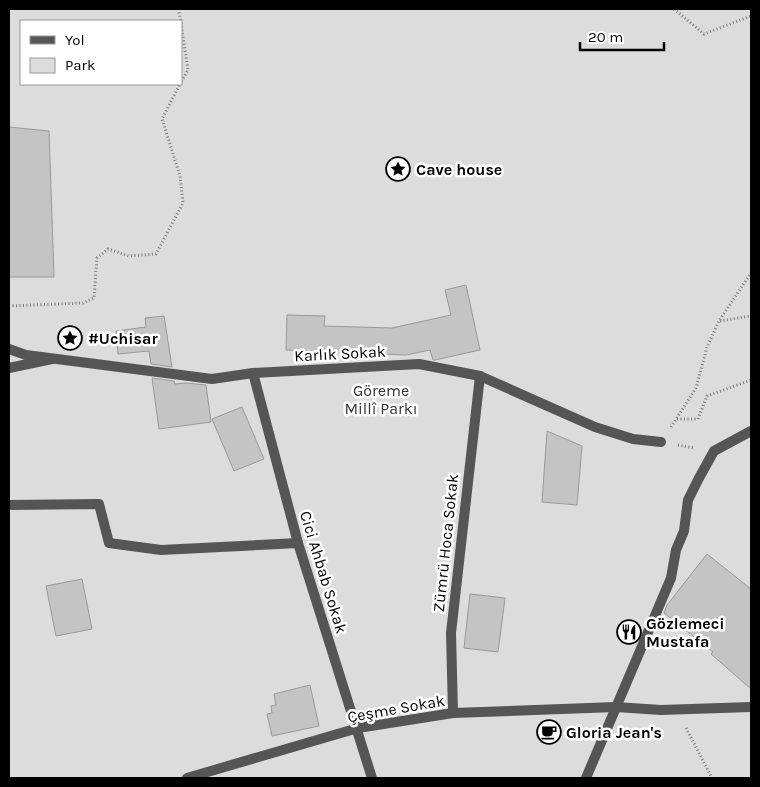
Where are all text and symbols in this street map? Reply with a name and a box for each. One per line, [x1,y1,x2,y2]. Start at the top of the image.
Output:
legend [20,20,182,85]
scale bar [580,20,664,52]
text: 20 m [588,28,623,46]
text: Yol [65,31,85,49]
text: Park [65,56,95,74]
place icon: Cave house [385,156,411,182]
place label: Cave house [416,160,502,179]
place icon: #Uchisar [57,325,83,351]
place label: #Uchisar [88,329,158,348]
street label: Karlık Sokak [294,342,386,365]
park label: Göreme Millî Parkı [344,381,418,418]
street label: Zümrü Hoca Sokak [429,473,462,613]
street label: Cici Ahbab Sokak [296,509,351,636]
place label: Gözlemeci Mustafa [646,614,725,651]
restaurant icon: Gözlemeci Mustafa [616,619,642,645]
street label: Çeşme Sokak [346,691,446,726]
cafe icon: Gloria Jean's [536,719,562,745]
place label: Gloria Jean's [566,723,662,742]

